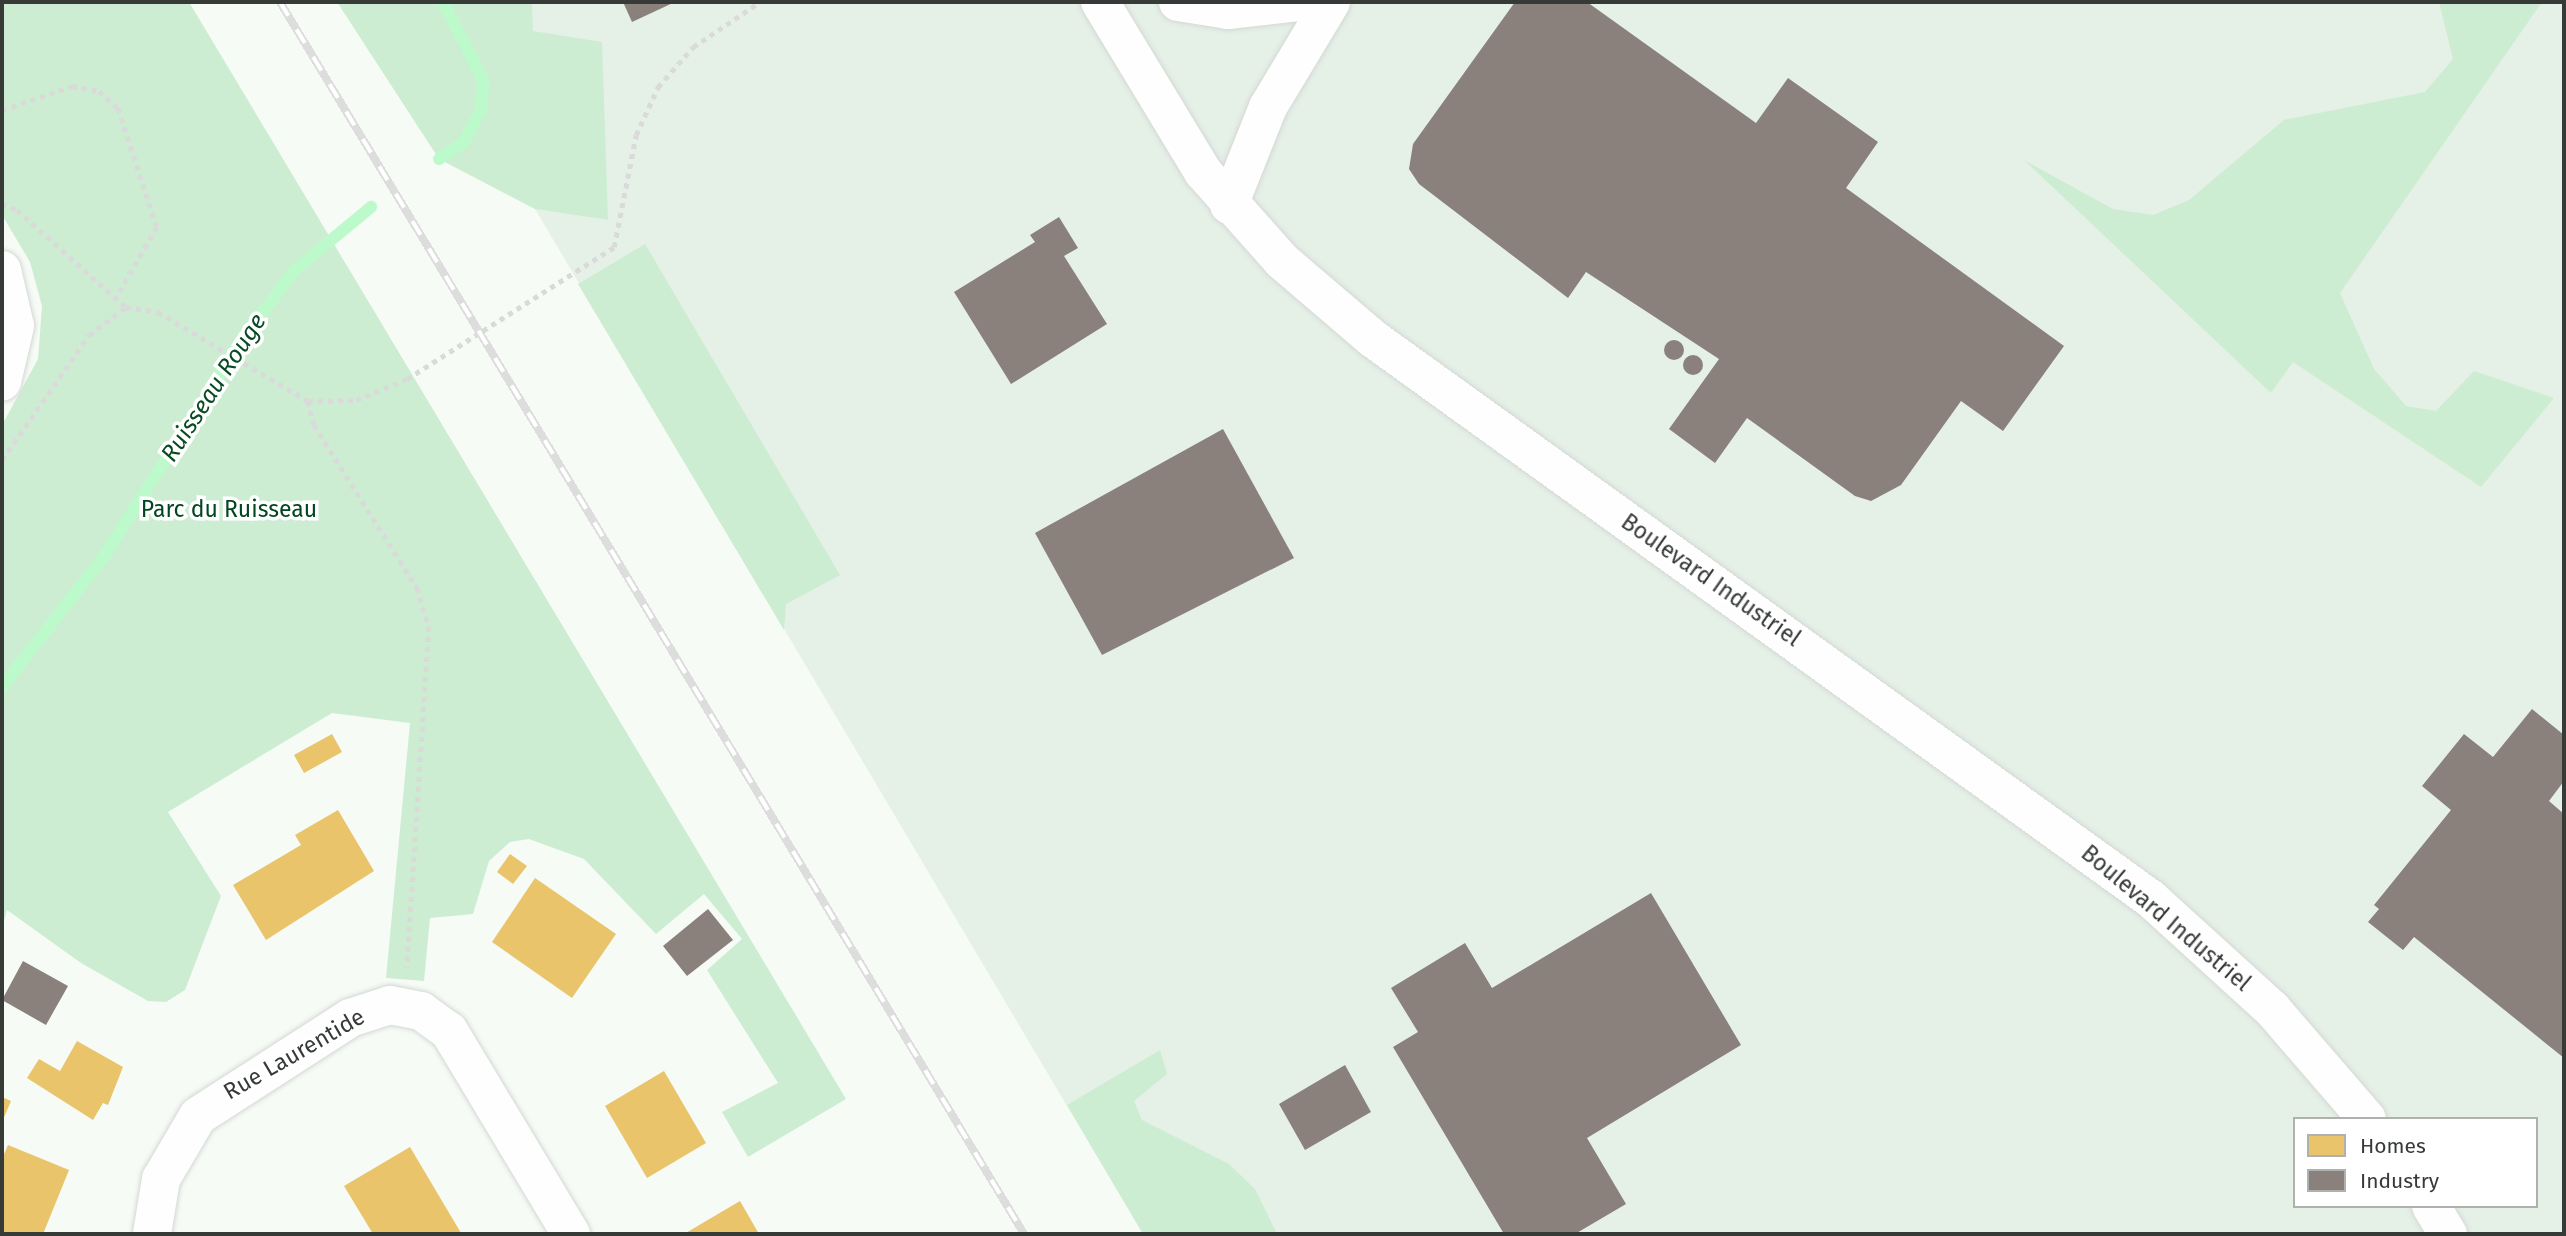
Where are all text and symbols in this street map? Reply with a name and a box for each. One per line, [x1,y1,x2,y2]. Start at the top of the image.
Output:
water label: Ruisseau Rouge [155,309,273,467]
park label: Parc du Ruisseau [141,495,317,523]
street label: Boulevard Industriel [1616,508,1806,652]
street label: Boulevard Industriel [2076,839,2256,997]
street label: Rue Laurentide [219,1002,369,1106]
legend [2293,1117,2538,1208]
text: Homes [2360,1133,2426,1159]
text: Industry [2360,1168,2439,1194]

